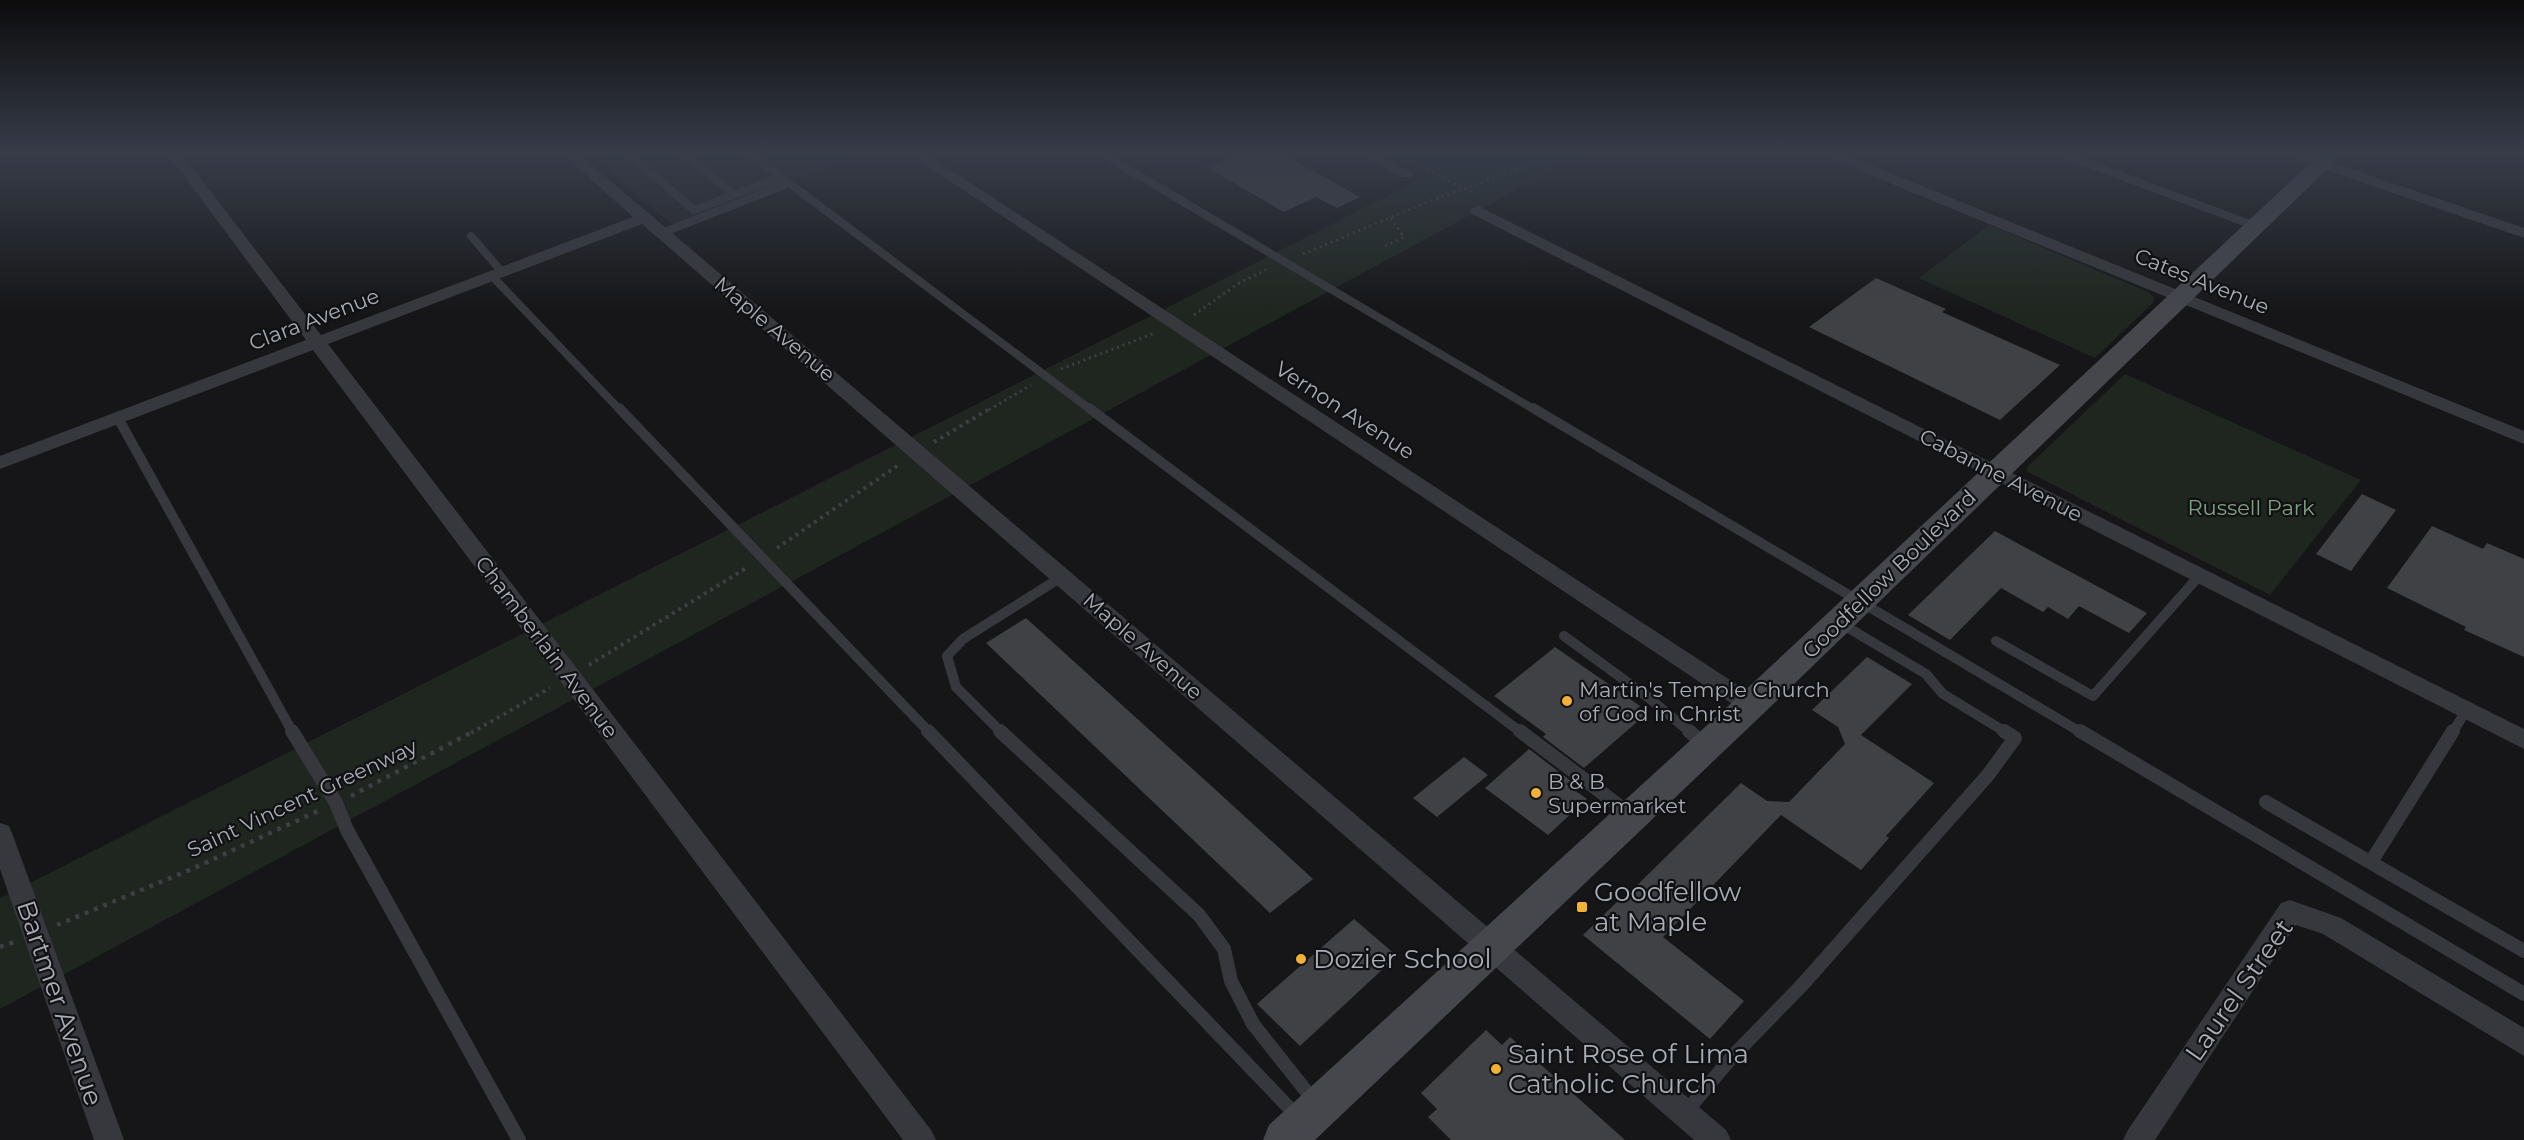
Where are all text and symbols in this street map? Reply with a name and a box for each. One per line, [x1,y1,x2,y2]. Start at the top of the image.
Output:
street label: Cates Avenue [2131,243,2273,319]
street label: Maple Avenue [710,271,840,387]
street label: Clara Avenue [245,283,383,355]
street label: Vernon Avenue [1271,356,1419,464]
street label: Cabanne Avenue [1915,423,2087,527]
street label: Goodfellow Boulevard [1797,485,1981,663]
park label: Russell Park [2187,495,2315,520]
street label: Chamberlain Avenue [470,551,624,743]
street label: Maple Avenue [1078,587,1208,705]
place label: Martin's Temple Church of God in Christ [1579,677,1830,726]
marker: Martin's Temple Church of God in Christ [1560,694,1574,708]
street label: Saint Vincent Greenway [183,733,422,862]
place label: B & B Supermarket [1548,769,1686,818]
marker: B & B Supermarket [1529,786,1543,800]
place label: Goodfellow at Maple [1594,876,1742,938]
street label: Bartmer Avenue [10,896,110,1110]
marker: Goodfellow at Maple [1575,900,1589,914]
street label: Laurel Street [2178,913,2300,1067]
place label: Dozier School [1313,943,1491,975]
marker: Dozier School [1294,952,1308,966]
place label: Saint Rose of Lima Catholic Church [1508,1038,1749,1100]
marker: Saint Rose of Lima Catholic Church [1489,1062,1503,1076]

